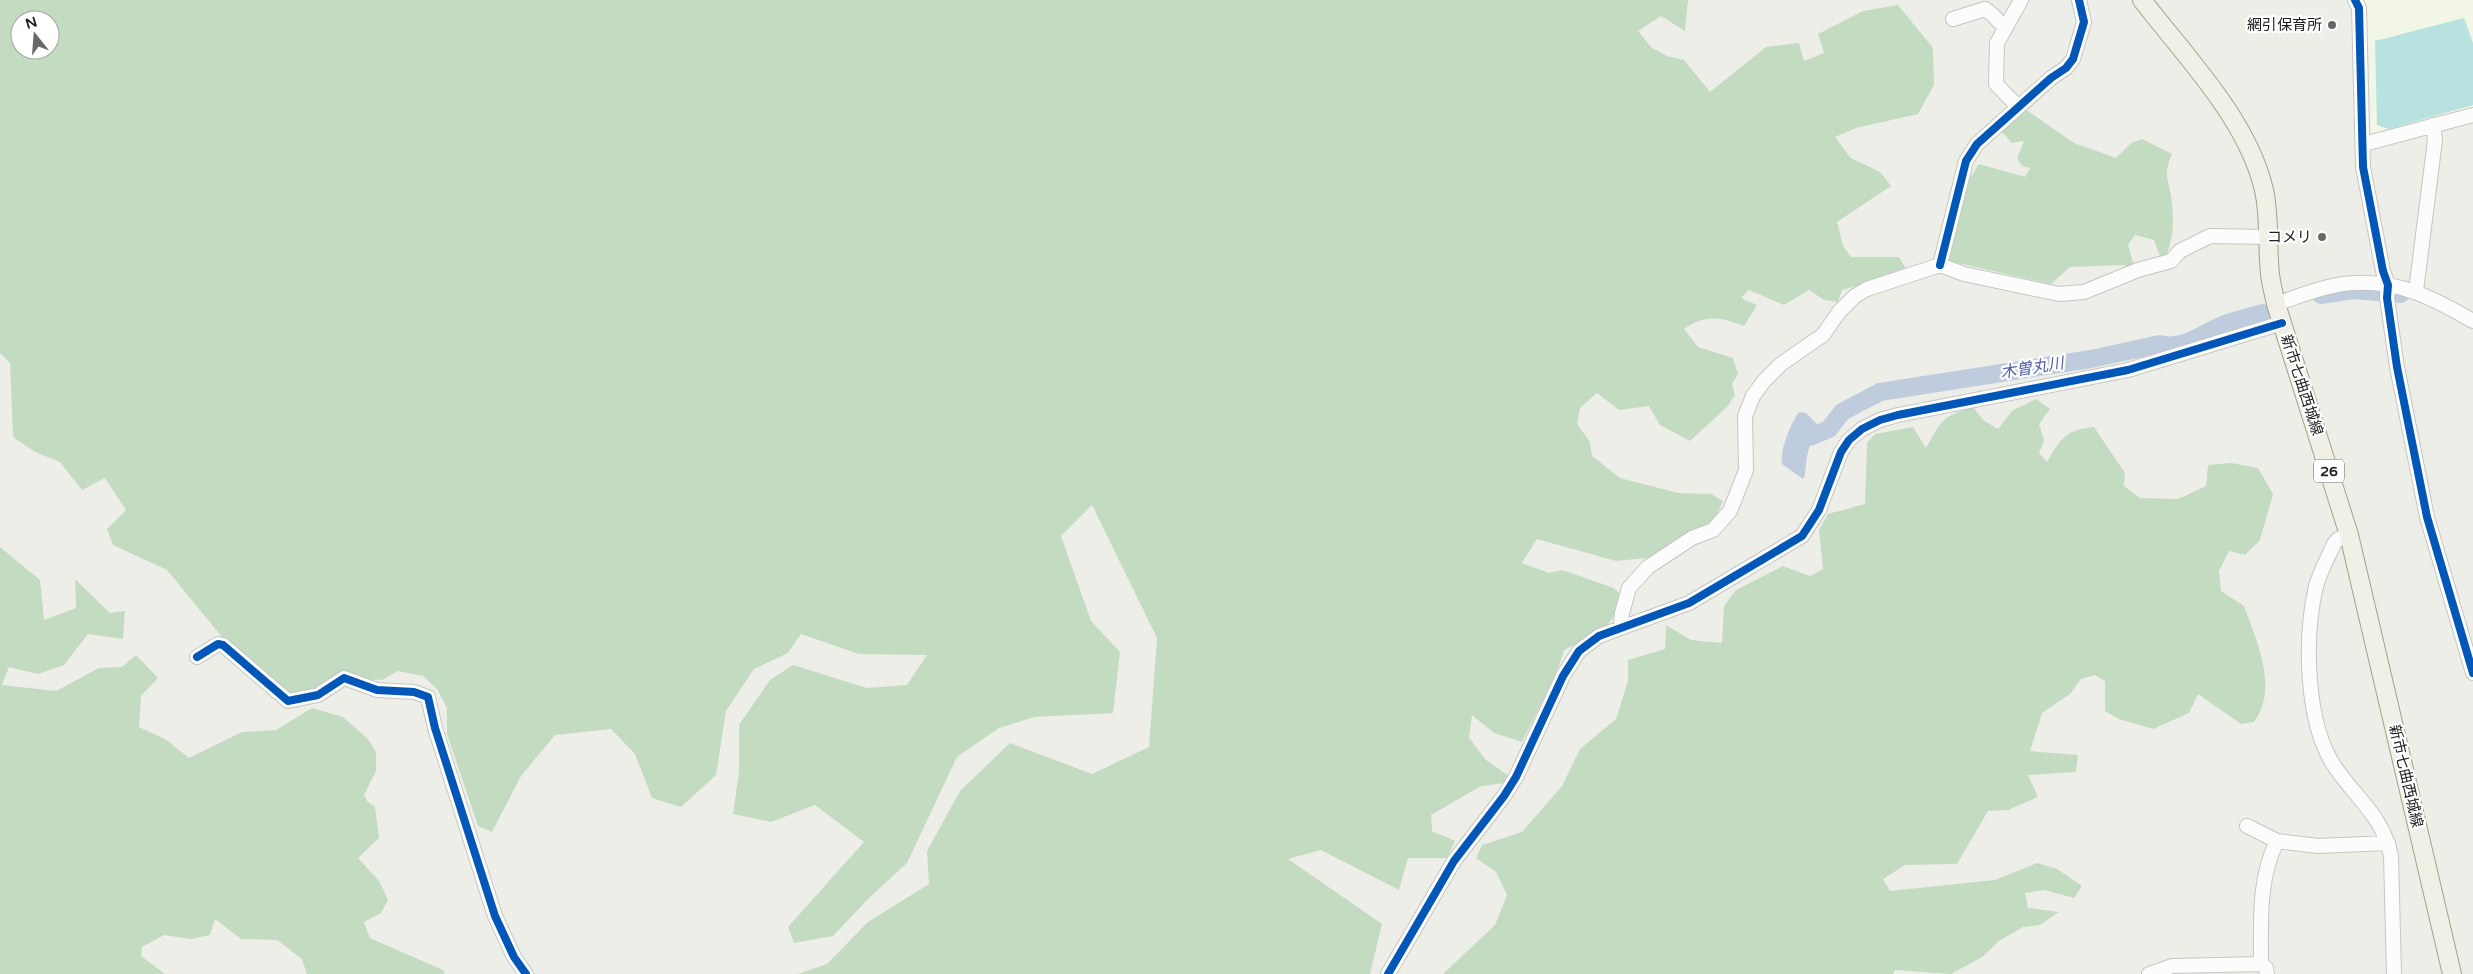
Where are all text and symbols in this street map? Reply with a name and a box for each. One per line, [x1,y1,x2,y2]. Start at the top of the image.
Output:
north arrow [10,10,60,60]
text: N [23,13,39,33]
place label: 網引保育所 [2247,16,2322,34]
marker: 網引保育所 [2326,19,2338,31]
place label: コメリ [2267,228,2312,246]
marker: コメリ [2316,231,2328,243]
street label: 新市七曲西城線 [2277,332,2327,438]
water label: 木曽丸川 [1999,353,2067,383]
road number: 26 [2314,460,2344,482]
street label: 新市七曲西城線 [2385,723,2427,829]

